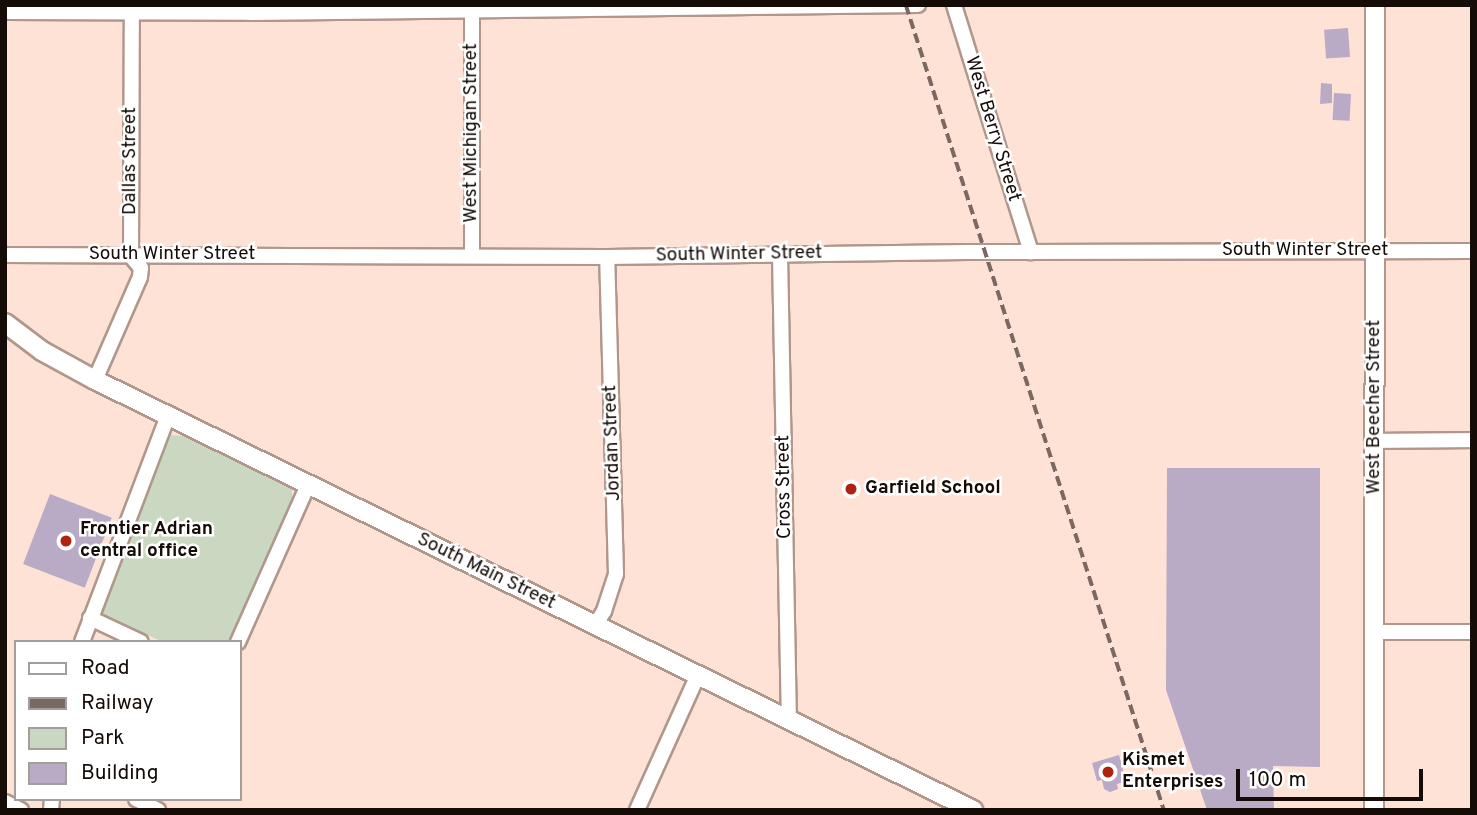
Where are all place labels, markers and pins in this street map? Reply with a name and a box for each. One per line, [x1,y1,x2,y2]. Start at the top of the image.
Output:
place label: Garfield School [865,478,1001,500]
marker: Garfield School [843,481,859,497]
place label: Frontier Adrian central office [80,519,214,563]
marker: Frontier Adrian central office [58,533,74,549]
place label: Kismet Enterprises [1122,750,1223,794]
marker: Kismet Enterprises [1100,764,1116,780]

